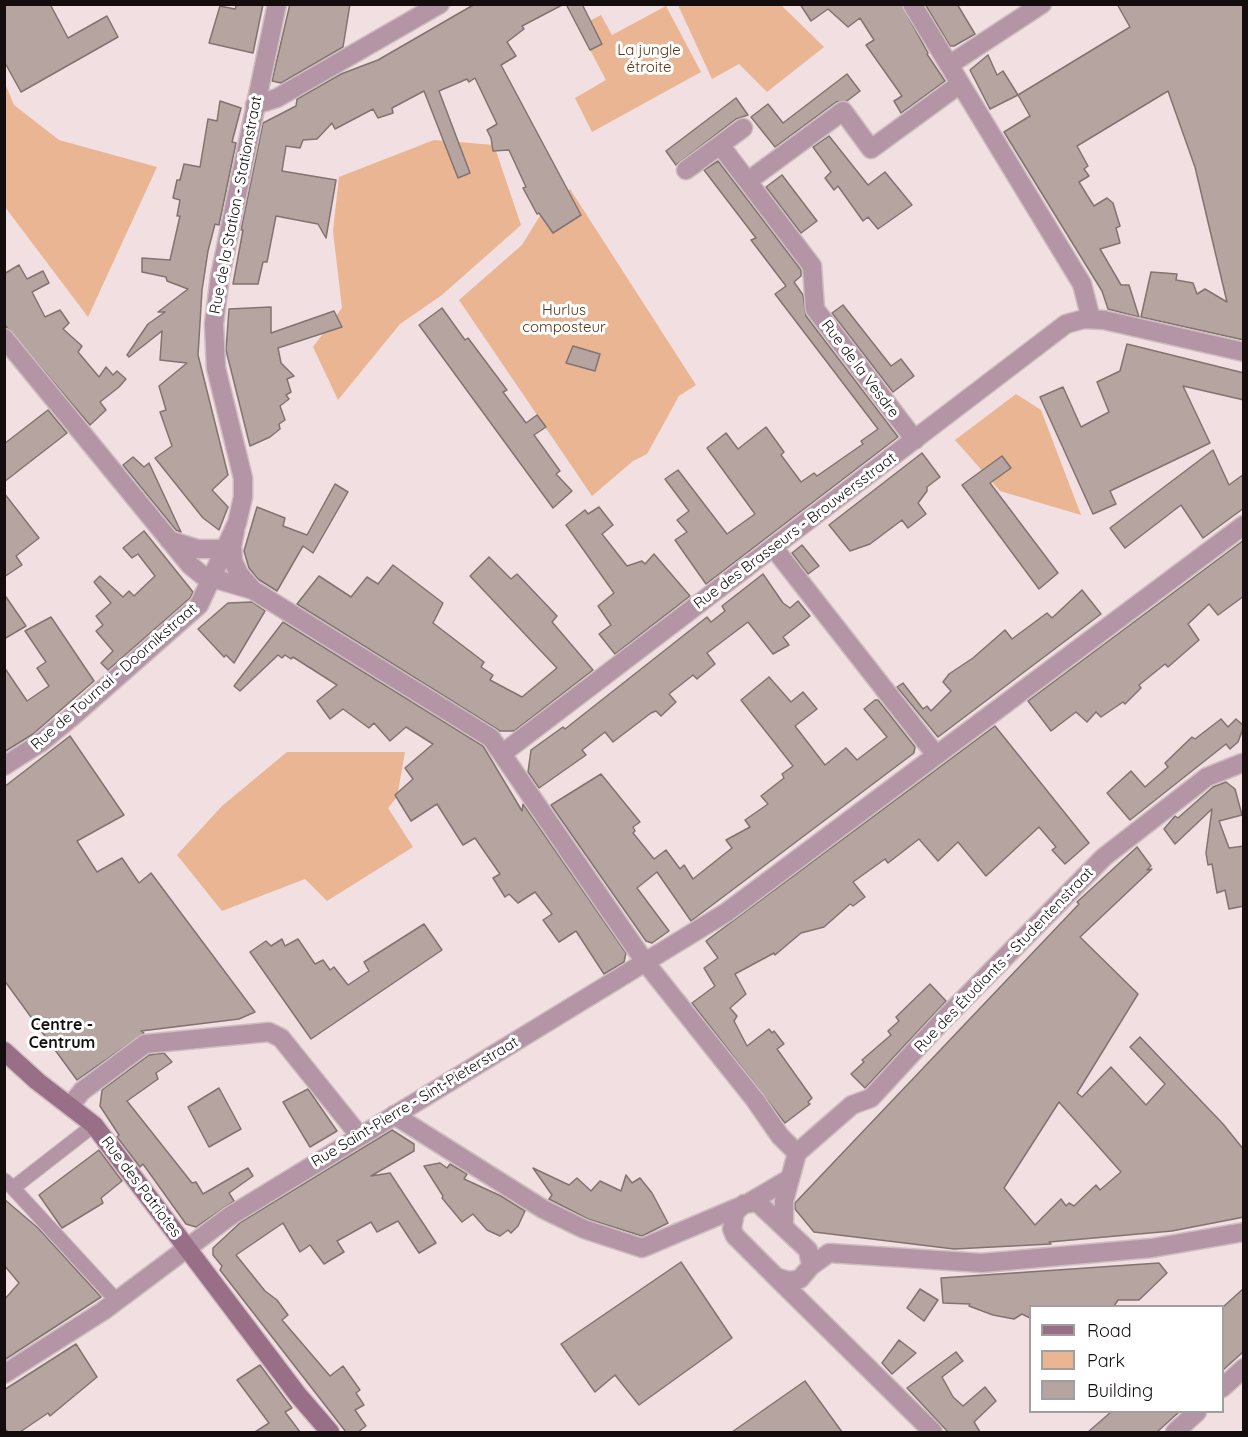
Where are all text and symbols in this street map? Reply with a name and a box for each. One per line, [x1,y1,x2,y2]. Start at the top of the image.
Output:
park label: La jungle étroite [617,41,681,76]
street label: Rue de la Station - Stationstraat [206,94,266,316]
park label: Hurlus composteur [522,301,606,336]
street label: Rue de la Vesdre [817,317,903,421]
street label: Rue des Brasseurs - Brouwersstraat [690,449,900,613]
street label: Rue de Tournai - Doornikstraat [27,600,201,754]
street label: Rue des Étudiants - Studentenstraat [911,864,1097,1056]
district label: Centre - Centrum [29,1015,95,1053]
street label: Rue Saint-Pierre - Sint-Pieterstraat [308,1033,522,1171]
street label: Rue des Patriotes [97,1133,185,1241]
legend [1029,1305,1224,1413]
text: Road [1087,1319,1132,1342]
text: Park [1087,1349,1125,1372]
text: Building [1087,1379,1153,1402]

